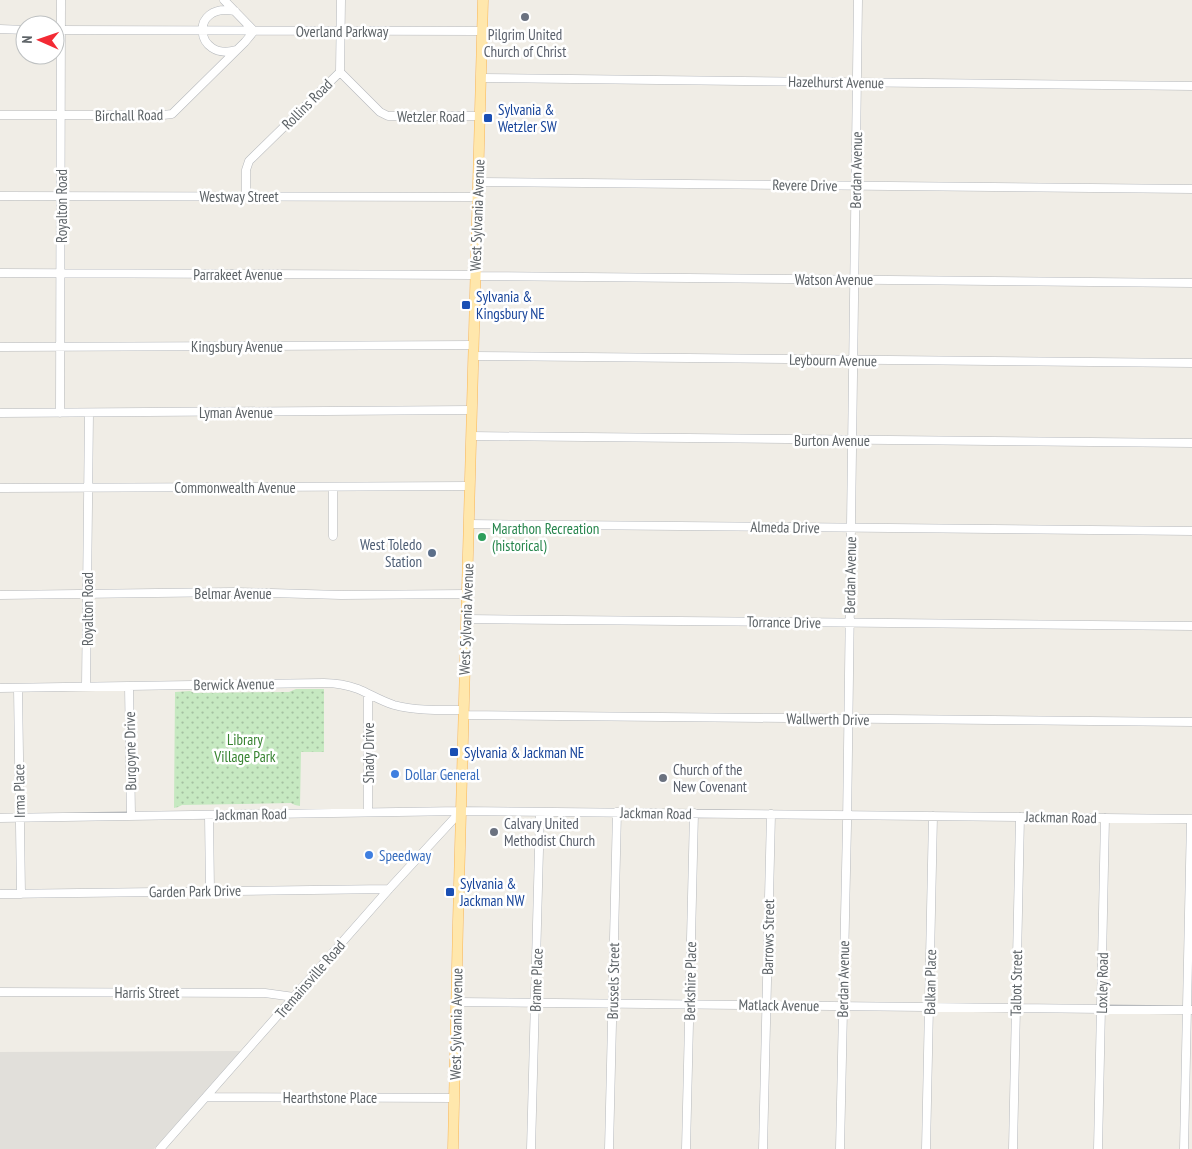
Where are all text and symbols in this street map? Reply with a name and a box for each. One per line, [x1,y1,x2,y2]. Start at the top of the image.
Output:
marker: Pilgrim United Church of Christ [519,11,531,23]
north arrow [15,15,65,65]
street label: Overland Parkway [296,22,389,41]
place label: Pilgrim United Church of Christ [484,25,566,61]
text: N [18,35,36,44]
street label: Hazelhurst Avenue [788,72,884,92]
street label: Rollins Road [278,75,336,133]
place label: Sylvania & Wetzler SW [498,100,557,136]
street label: Birchall Road [95,105,163,125]
street label: Wetzler Road [397,107,465,126]
marker: Sylvania & Wetzler SW [482,112,494,124]
street label: Berdan Avenue [846,131,866,209]
street label: West Sylvania Avenue [466,159,488,271]
street label: Royalton Road [52,169,71,243]
street label: Revere Drive [772,175,838,195]
street label: Westway Street [199,187,279,206]
street label: Parrakeet Avenue [193,265,283,284]
street label: Watson Avenue [795,270,873,289]
place label: Sylvania & Kingsbury NE [476,287,545,323]
marker: Sylvania & Kingsbury NE [460,299,472,311]
street label: Kingsbury Avenue [191,337,283,356]
street label: Leybourn Avenue [789,350,877,370]
street label: Lyman Avenue [199,403,273,422]
street label: Burton Avenue [794,431,870,450]
street label: Commonwealth Avenue [174,478,296,497]
street label: Almeda Drive [750,517,820,537]
place label: Marathon Recreation (historical) [492,519,599,555]
marker: Marathon Recreation (historical) [476,531,488,543]
place label: West Toledo Station [360,535,422,571]
street label: Berdan Avenue [840,536,860,614]
marker: West Toledo Station [426,547,438,559]
street label: West Sylvania Avenue [455,563,477,675]
street label: Royalton Road [78,572,97,646]
street label: Belmar Avenue [194,584,272,603]
street label: Torrance Drive [747,612,821,632]
street label: Berwick Avenue [193,674,275,694]
street label: Wallwerth Drive [786,709,870,729]
street label: Burgoyne Drive [120,711,140,791]
street label: Shady Drive [359,722,378,784]
park label: Library Village Park [213,730,276,766]
place label: Sylvania & Jackman NE [464,743,584,762]
marker: Sylvania & Jackman NE [448,746,460,758]
place label: Church of the New Covenant [673,760,747,796]
street label: Irma Place [9,764,29,818]
place label: Dollar General [405,765,480,784]
marker: Dollar General [389,768,401,780]
marker: Church of the New Covenant [657,772,669,784]
street label: Jackman Road [619,803,692,823]
street label: Jackman Road [214,804,287,824]
street label: Jackman Road [1024,807,1097,827]
place label: Calvary United Methodist Church [504,814,595,850]
marker: Calvary United Methodist Church [488,826,500,838]
place label: Speedway [379,846,432,865]
marker: Speedway [363,849,375,861]
place label: Sylvania & Jackman NW [459,874,524,910]
street label: Garden Park Drive [149,881,241,901]
marker: Sylvania & Jackman NW [444,886,456,898]
street label: Barrows Street [758,899,778,975]
street label: Tremainsville Road [271,936,349,1022]
street label: Berdan Avenue [833,940,853,1018]
street label: Berkshire Place [680,941,700,1021]
street label: Brussels Street [603,942,623,1020]
street label: Brame Place [525,948,547,1012]
street label: Balkan Place [920,949,940,1015]
street label: Talbot Street [1006,950,1026,1016]
street label: Loxley Road [1092,952,1112,1014]
street label: West Sylvania Avenue [446,968,466,1080]
street label: Harris Street [115,983,179,1002]
street label: Matlack Avenue [738,995,820,1015]
street label: Hearthstone Place [283,1088,377,1107]

